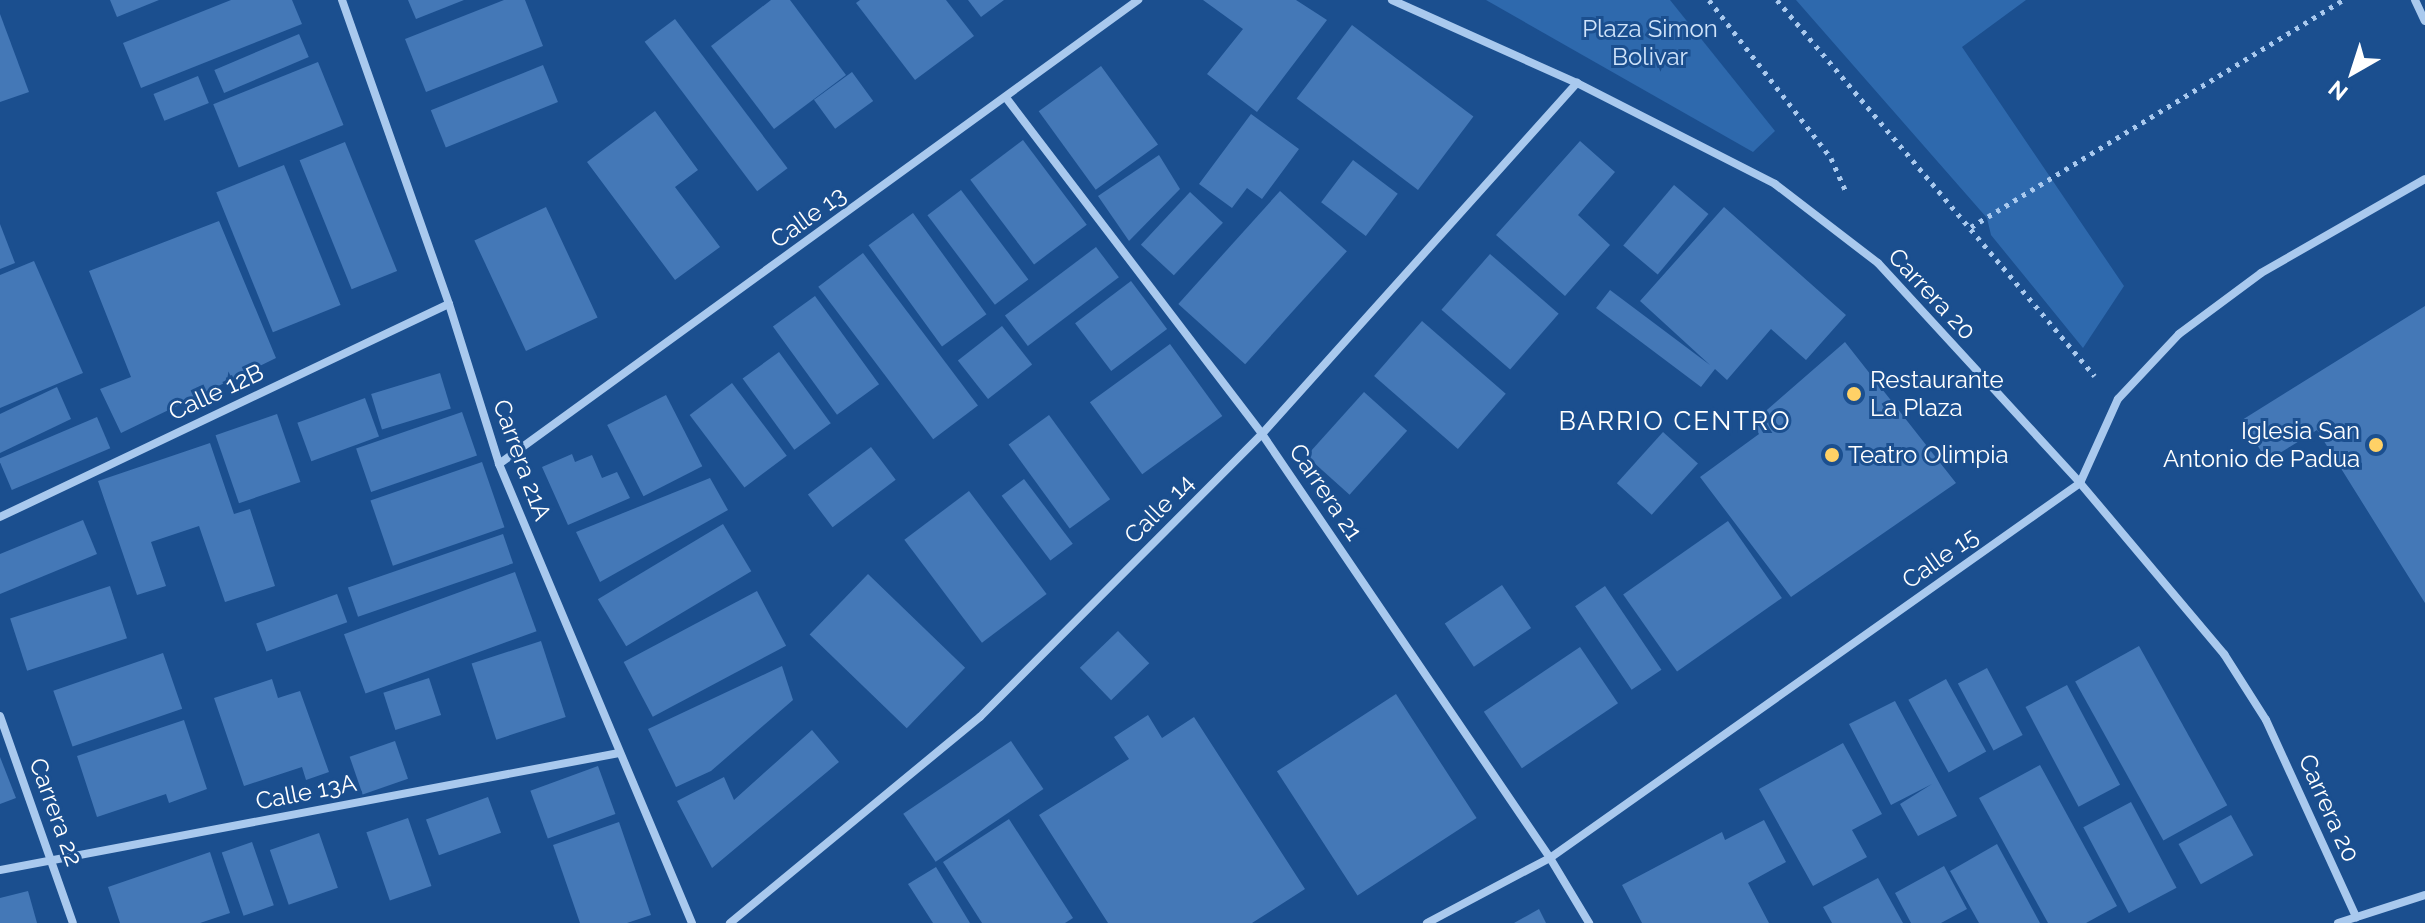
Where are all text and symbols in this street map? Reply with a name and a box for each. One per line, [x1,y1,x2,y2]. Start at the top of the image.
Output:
park label: Plaza Simon Bolivar [1582,15,1718,71]
north arrow [2313,32,2393,112]
text: N [2323,75,2353,106]
street label: Calle 13 [765,180,851,254]
street label: Carrera 20 [1882,242,1982,346]
street label: Calle 12B [164,357,268,427]
place label: Restaurante La Plaza [1870,366,2004,422]
marker: Restaurante La Plaza [1845,385,1863,403]
street label: Carrera 21A [487,396,557,524]
district label: BARRIO CENTRO [1558,406,1792,438]
place label: Iglesia San Antonio de Padua [2163,417,2360,473]
marker: Iglesia San Antonio de Padua [2367,436,2385,454]
street label: Carrera 21 [1283,438,1369,546]
place label: Teatro Olimpia [1848,441,2008,469]
marker: Teatro Olimpia [1823,446,1841,464]
street label: Calle 14 [1118,468,1200,550]
street label: Calle 15 [1896,521,1984,595]
street label: Carrera 20 [2292,750,2366,866]
street label: Carrera 22 [23,754,89,870]
street label: Calle 13A [253,768,359,816]

